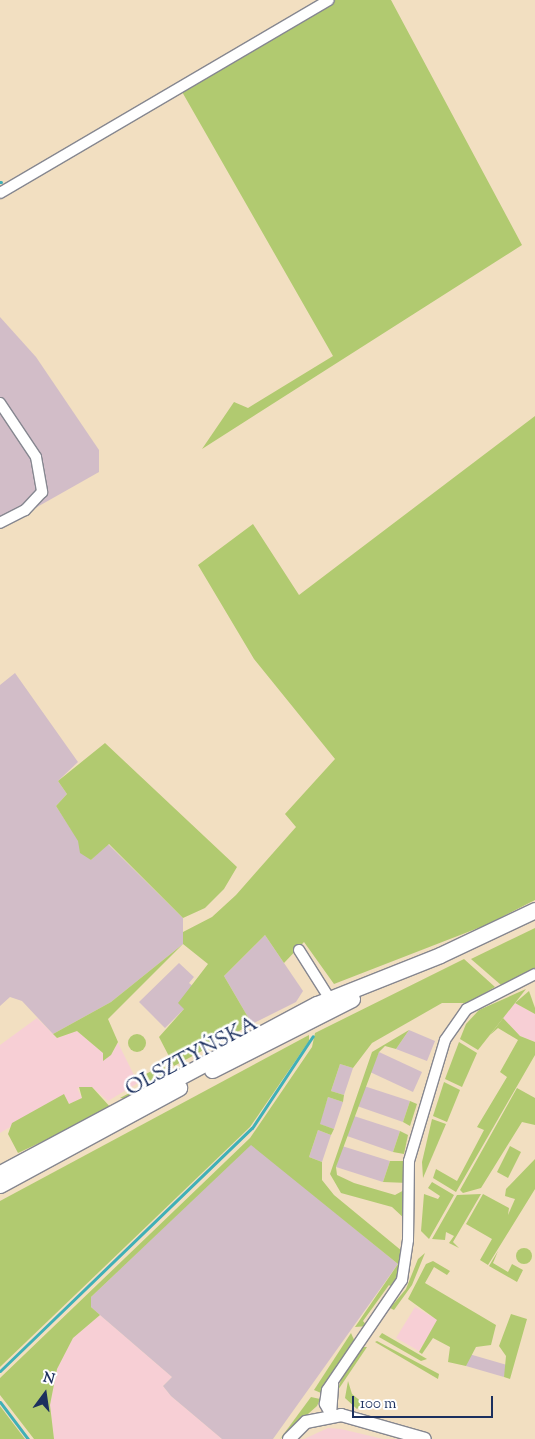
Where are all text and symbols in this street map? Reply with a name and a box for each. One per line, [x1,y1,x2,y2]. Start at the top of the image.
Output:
street label: OLSZTYŃSKA [122,1012,262,1102]
text: N [41,1368,56,1391]
north arrow [20,1369,70,1419]
scale bar [355,1386,496,1418]
text: 100 m [360,1394,396,1415]

